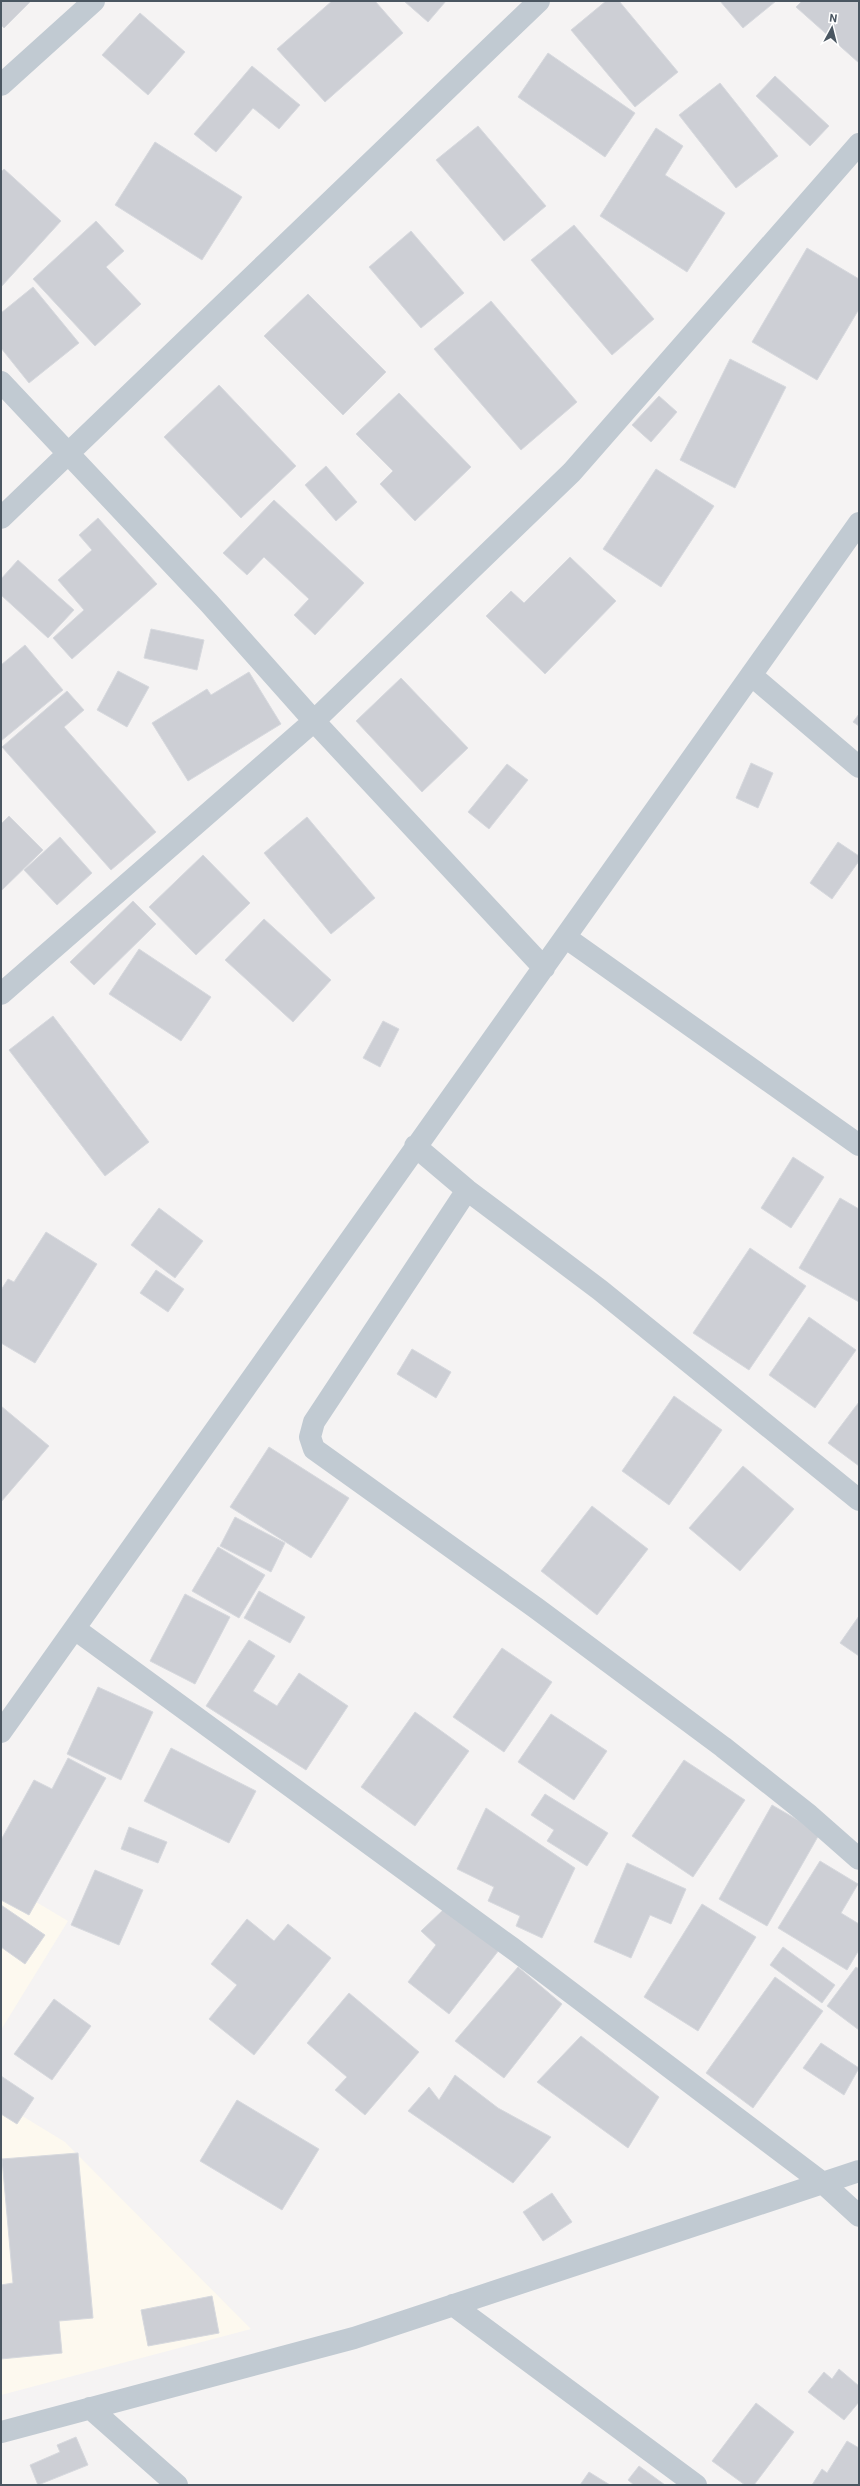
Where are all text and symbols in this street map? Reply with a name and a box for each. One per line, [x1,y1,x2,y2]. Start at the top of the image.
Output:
north arrow [812,8,852,48]
text: N [829,12,838,26]

